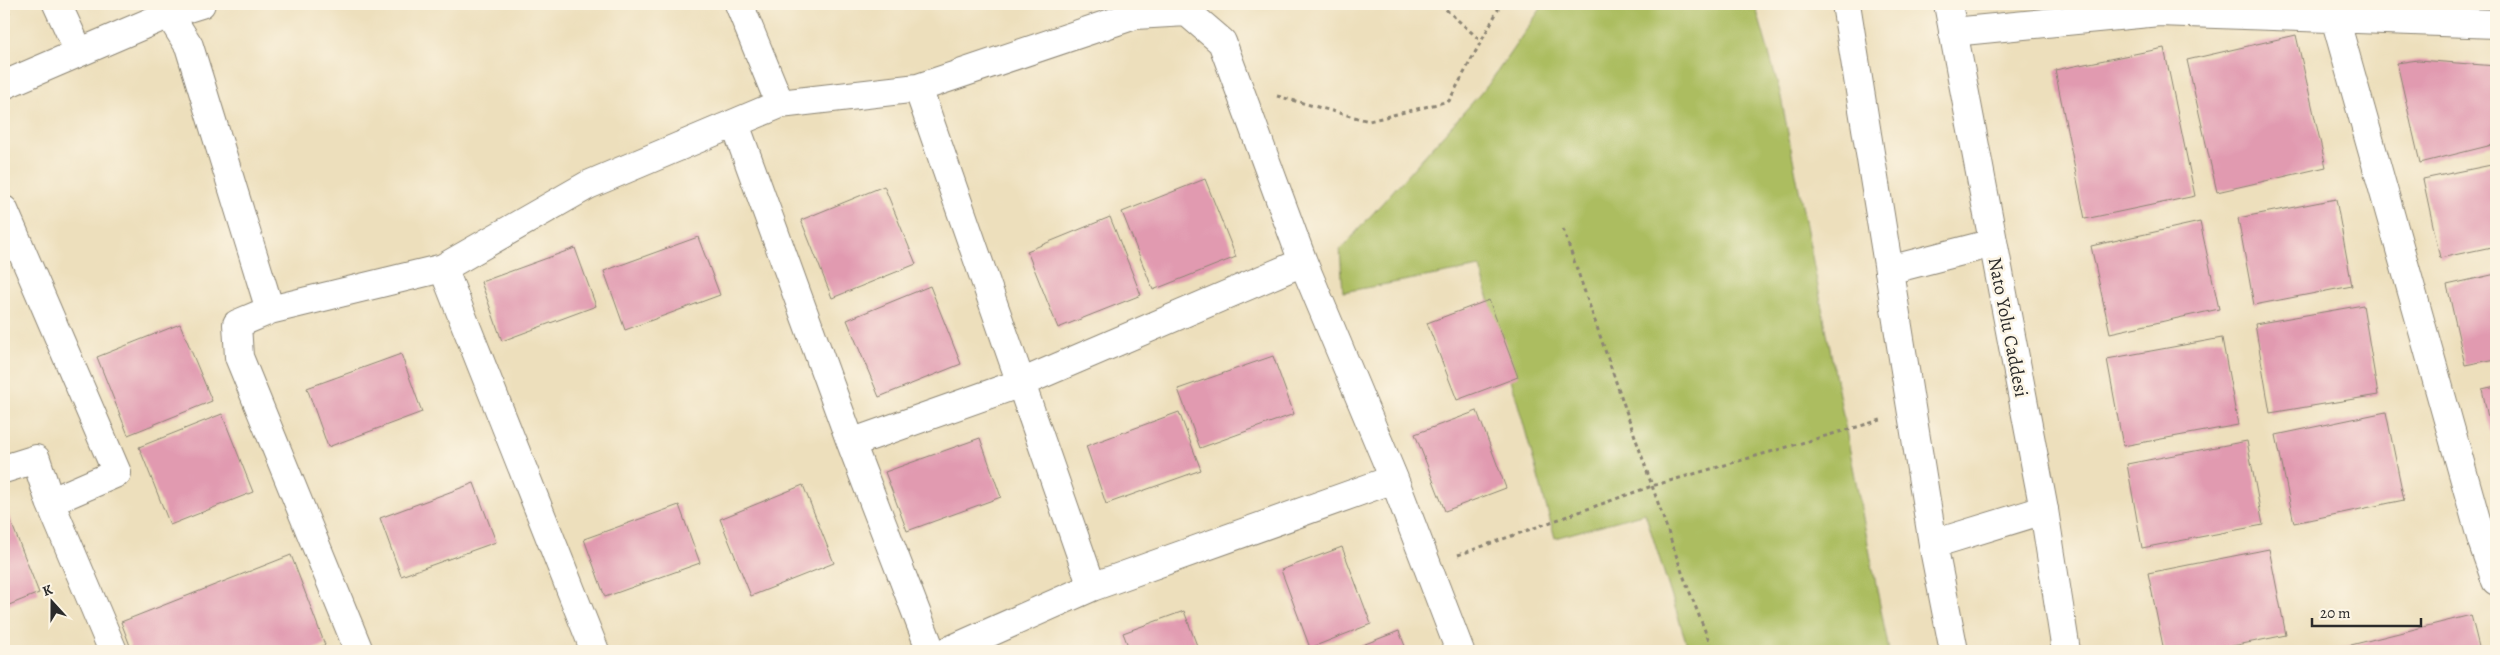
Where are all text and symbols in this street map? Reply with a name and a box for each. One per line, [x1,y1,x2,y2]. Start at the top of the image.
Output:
street label: Nato Yolu Caddesi [1982,255,2034,399]
north arrow [28,578,78,628]
text: K [40,580,56,601]
scale bar [2312,595,2421,627]
text: 20 m [2320,603,2351,623]

